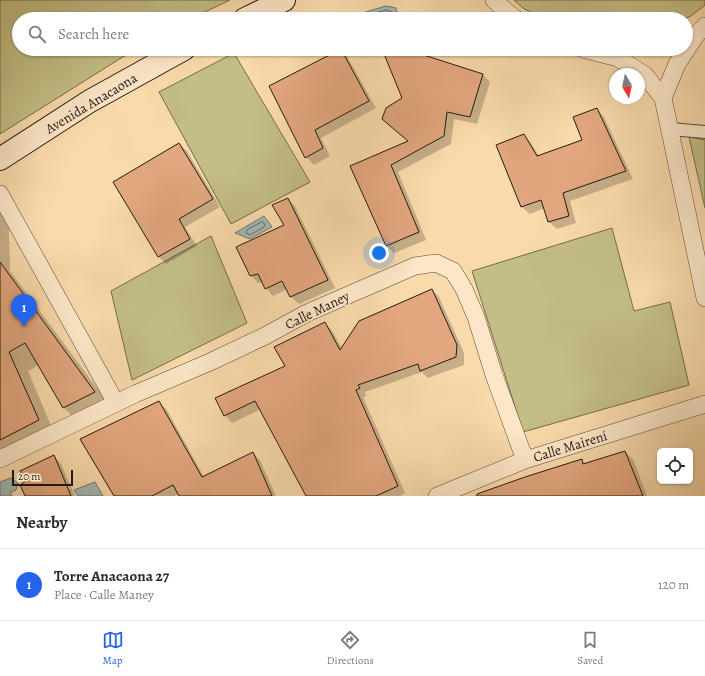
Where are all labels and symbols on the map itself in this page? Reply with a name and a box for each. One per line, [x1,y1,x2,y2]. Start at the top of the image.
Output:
street label: Avenida Anacaona [41,68,141,139]
north arrow [609,68,645,104]
your location [369,243,389,263]
street label: Calle Maney [282,286,353,334]
pin: 1 [11,294,37,327]
street label: Calle Mairení [531,426,610,467]
scale bar [12,468,73,487]

